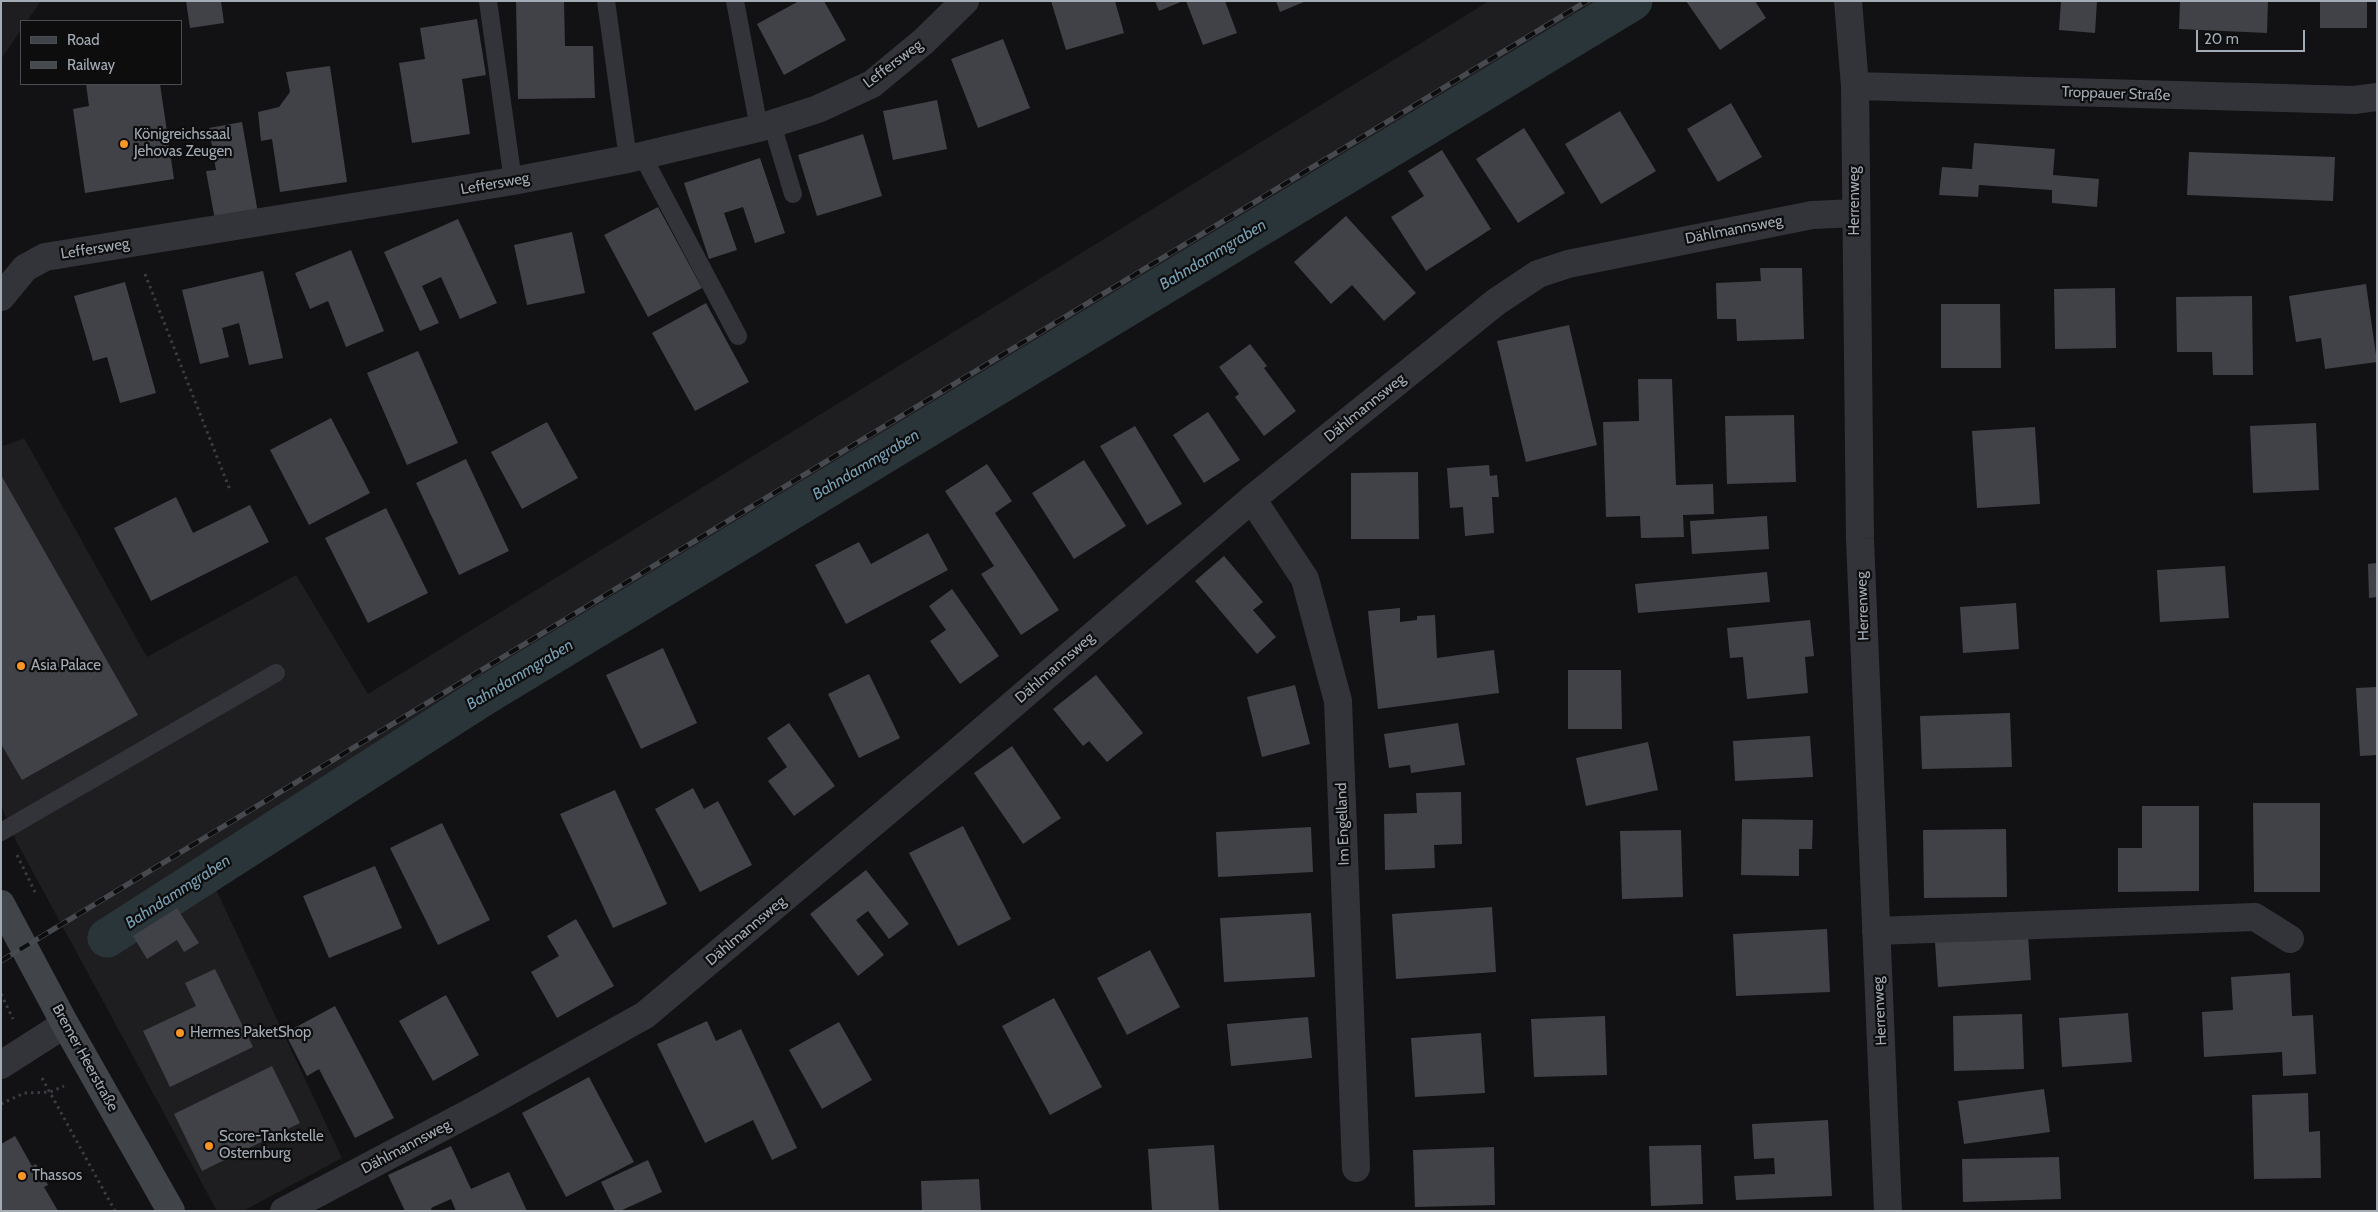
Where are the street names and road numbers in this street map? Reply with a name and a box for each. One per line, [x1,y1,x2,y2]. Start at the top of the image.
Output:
street label: Leffersweg [860,36,926,92]
street label: Troppauer Straße [2061,83,2171,105]
street label: Herrenweg [1846,166,1864,236]
street label: Leffersweg [459,169,531,199]
street label: Dählmannsweg [1684,212,1784,248]
street label: Leffersweg [59,235,131,263]
street label: Dählmannsweg [1321,370,1409,446]
street label: Herrenweg [1853,571,1873,641]
street label: Dählmannsweg [1012,629,1098,707]
street label: Im Engelland [1333,782,1353,866]
street label: Dählmannsweg [702,892,790,970]
street label: Herrenweg [1869,976,1891,1046]
street label: Bremer Heerstraße [48,1001,122,1115]
street label: Dählmannsweg [358,1116,454,1178]

